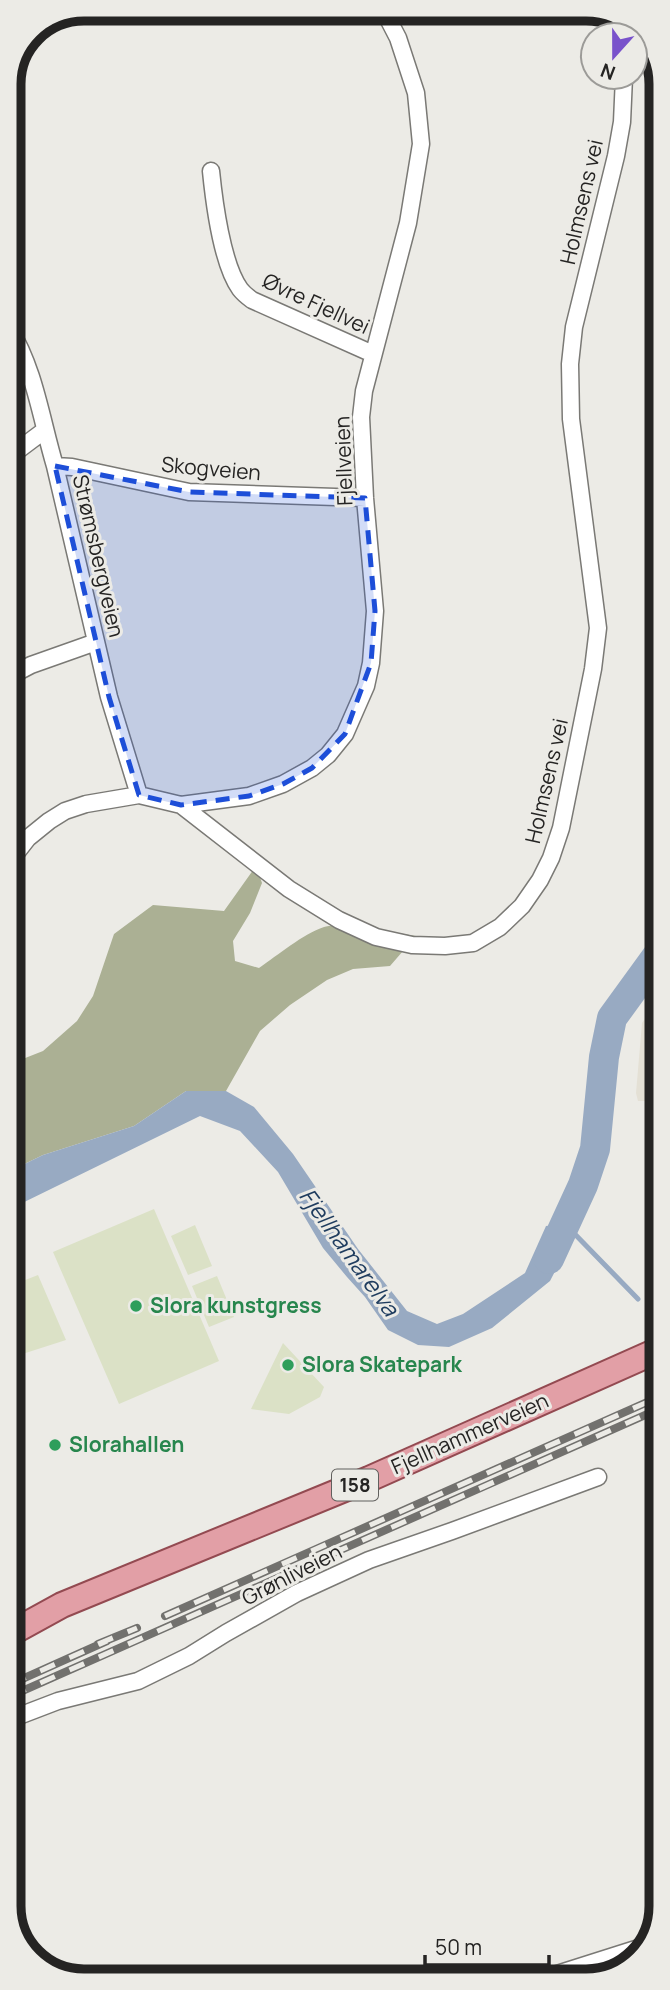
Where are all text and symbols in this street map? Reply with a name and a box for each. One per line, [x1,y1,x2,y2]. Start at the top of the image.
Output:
north arrow [579,21,649,91]
text: N [597,57,619,86]
street label: Holmsens vei [553,136,609,267]
street label: Øvre Fjellvei [258,266,374,340]
street label: Fjellveien [327,416,359,506]
street label: Skogveien [160,450,262,486]
street label: Strømsbergveien [67,472,131,640]
street label: Holmsens vei [518,715,574,846]
water label: Fjellhamarelva [293,1181,408,1323]
place label: Slora kunstgress [150,1291,322,1319]
marker: Slora kunstgress [128,1298,144,1314]
place label: Slora Skatepark [302,1350,463,1378]
marker: Slora Skatepark [280,1357,296,1373]
street label: Fjellhammerveien [387,1386,553,1480]
place label: Slorahallen [69,1430,184,1458]
marker: Slorahallen [47,1437,63,1453]
road number: 158 [332,1470,378,1500]
street label: Grønliveien [237,1537,346,1611]
scale bar [425,1924,549,1968]
text: 50 m [435,1933,482,1961]

